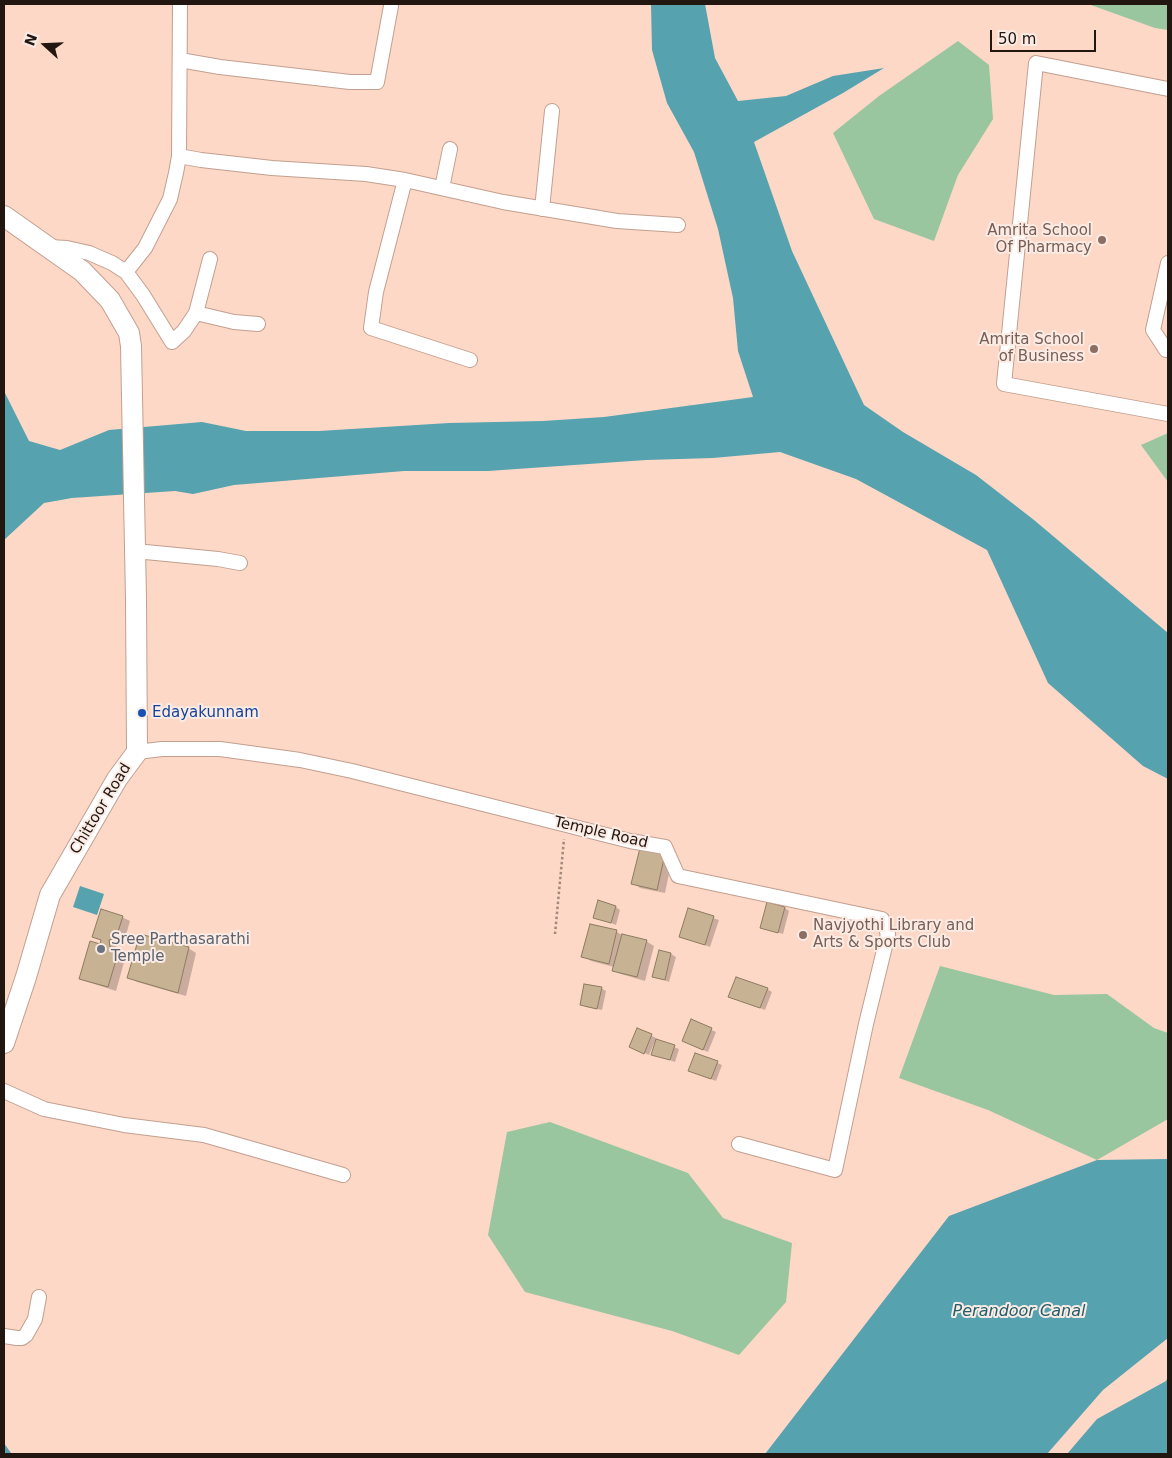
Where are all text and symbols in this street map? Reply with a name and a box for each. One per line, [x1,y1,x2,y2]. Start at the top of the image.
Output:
north arrow [20,20,70,70]
scale bar [992,20,1098,52]
text: 50 m [998,30,1036,48]
text: N [21,32,40,48]
place label: Amrita School Of Pharmacy [987,222,1092,257]
marker: Amrita School Of Pharmacy [1096,234,1108,246]
place label: Amrita School of Business [979,331,1084,366]
marker: Amrita School of Business [1088,343,1100,355]
place label: Edayakunnam [152,704,259,722]
marker: Edayakunnam [136,707,148,719]
street label: Chittoor Road [67,760,135,858]
street label: Temple Road [552,813,650,853]
place label: Navjyothi Library and Arts & Sports Club [813,917,974,952]
marker: Navjyothi Library and Arts & Sports Club [797,929,809,941]
place label: Sree Parthasarathi Temple [111,931,250,966]
marker: Sree Parthasarathi Temple [95,943,107,955]
water label: Perandoor Canal [953,1302,1085,1322]

